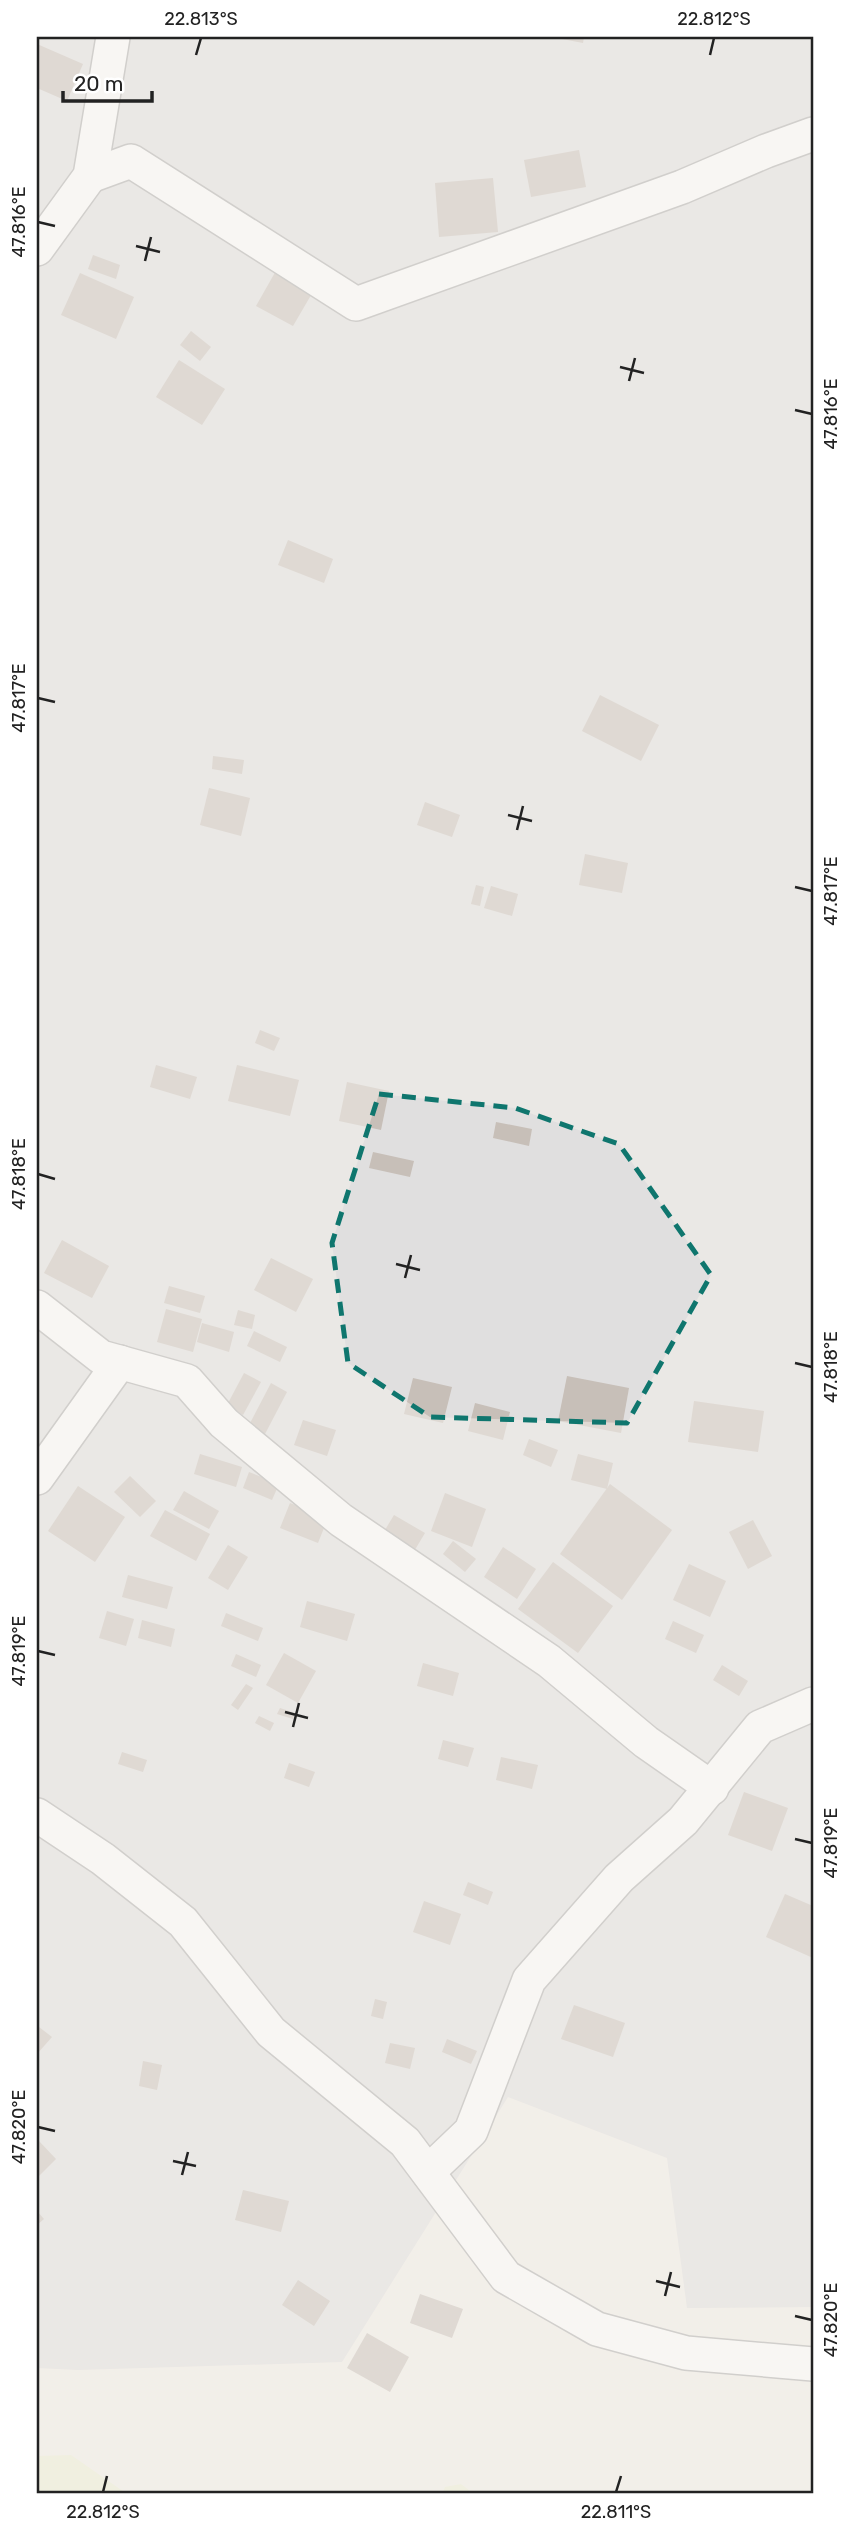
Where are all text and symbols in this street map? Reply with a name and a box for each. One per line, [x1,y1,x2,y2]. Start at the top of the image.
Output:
text: 22.813°S [164,8,238,30]
text: 22.812°S [677,8,751,30]
scale bar [63,60,152,104]
text: 20 m [74,71,123,96]
text: 47.816°E [8,186,30,258]
text: 47.816°E [820,378,842,450]
text: 47.817°E [8,663,30,733]
text: 47.817°E [820,856,842,926]
text: 47.818°E [8,1138,30,1210]
text: 47.818°E [820,1331,842,1403]
text: 47.819°E [8,1616,30,1687]
text: 47.819°E [820,1808,842,1879]
text: 47.820°E [8,2090,30,2164]
text: 47.820°E [820,2283,842,2357]
text: 22.812°S [66,2501,140,2523]
text: 22.811°S [581,2501,651,2523]

